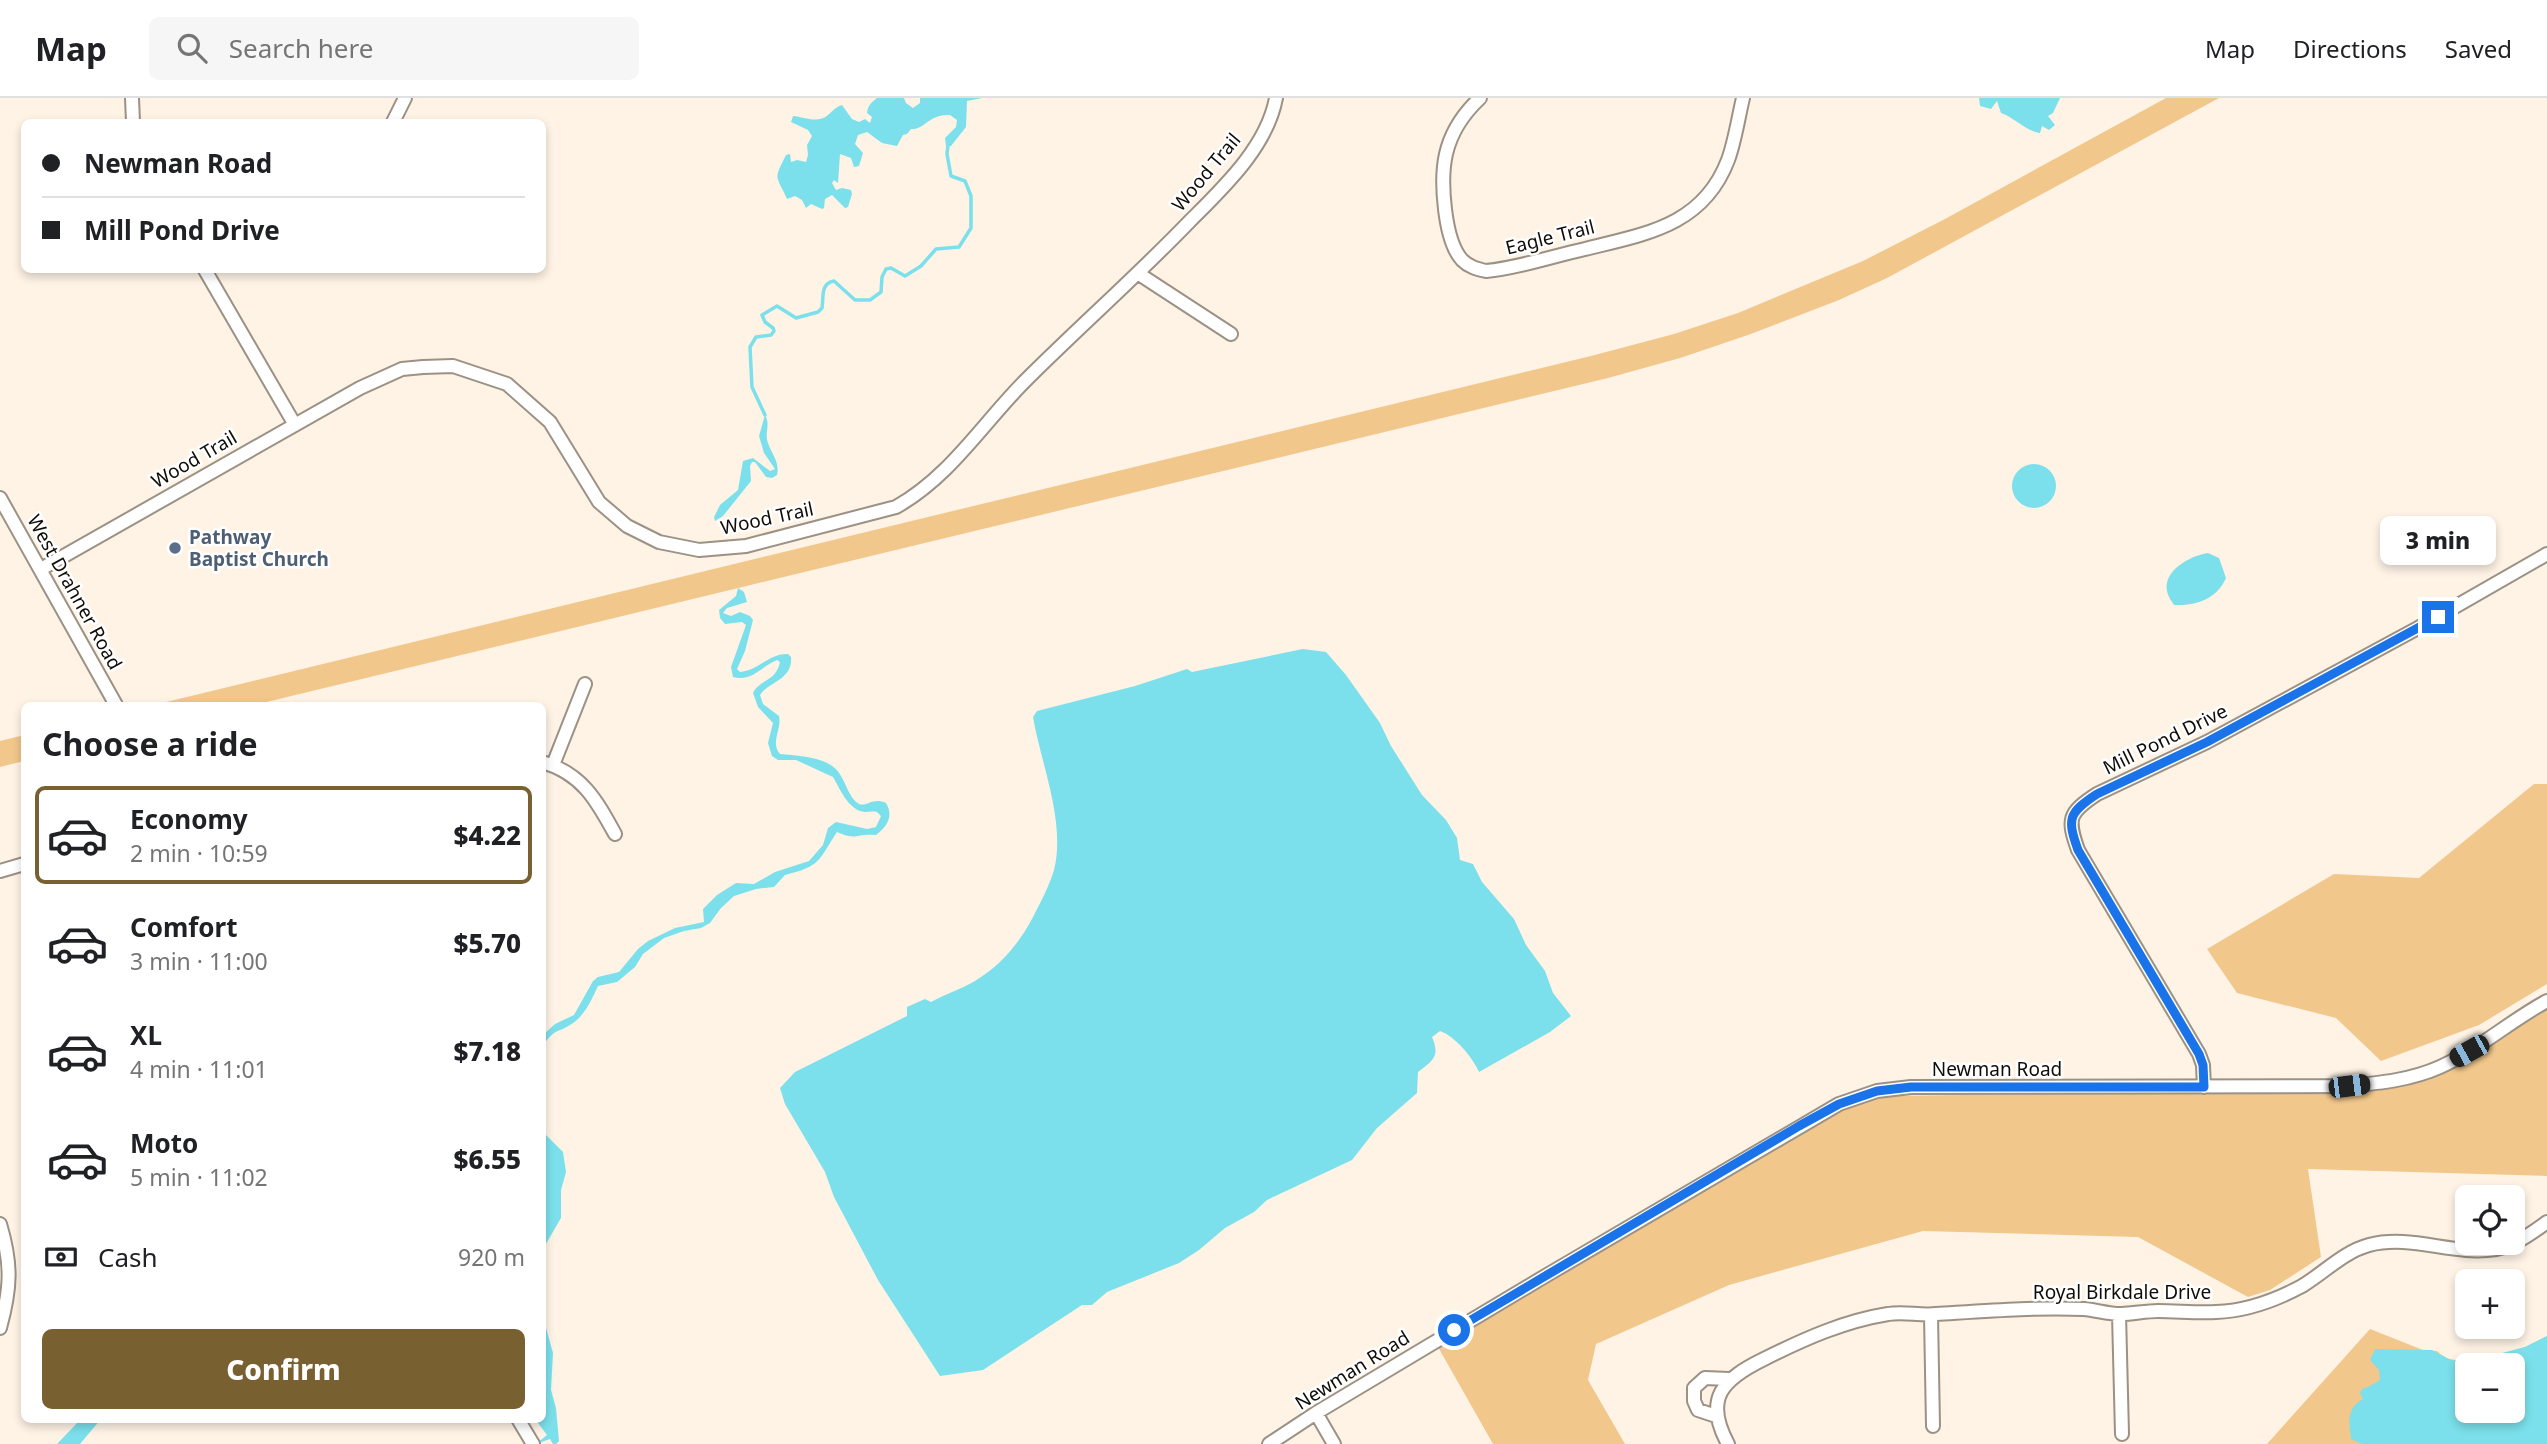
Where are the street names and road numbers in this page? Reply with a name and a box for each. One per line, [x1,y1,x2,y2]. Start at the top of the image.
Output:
street label: Wood Trail [1166,127,1246,217]
street label: Eagle Trail [1503,213,1597,261]
street label: Wood Trail [147,424,241,494]
street label: Wood Trail [718,495,816,541]
street label: West Drahner Road [22,510,128,674]
street label: Mill Pond Drive [2099,698,2231,780]
street label: Newman Road [1932,1056,2062,1082]
street label: Royal Birkdale Drive [2033,1279,2211,1305]
street label: Newman Road [1290,1324,1414,1416]

